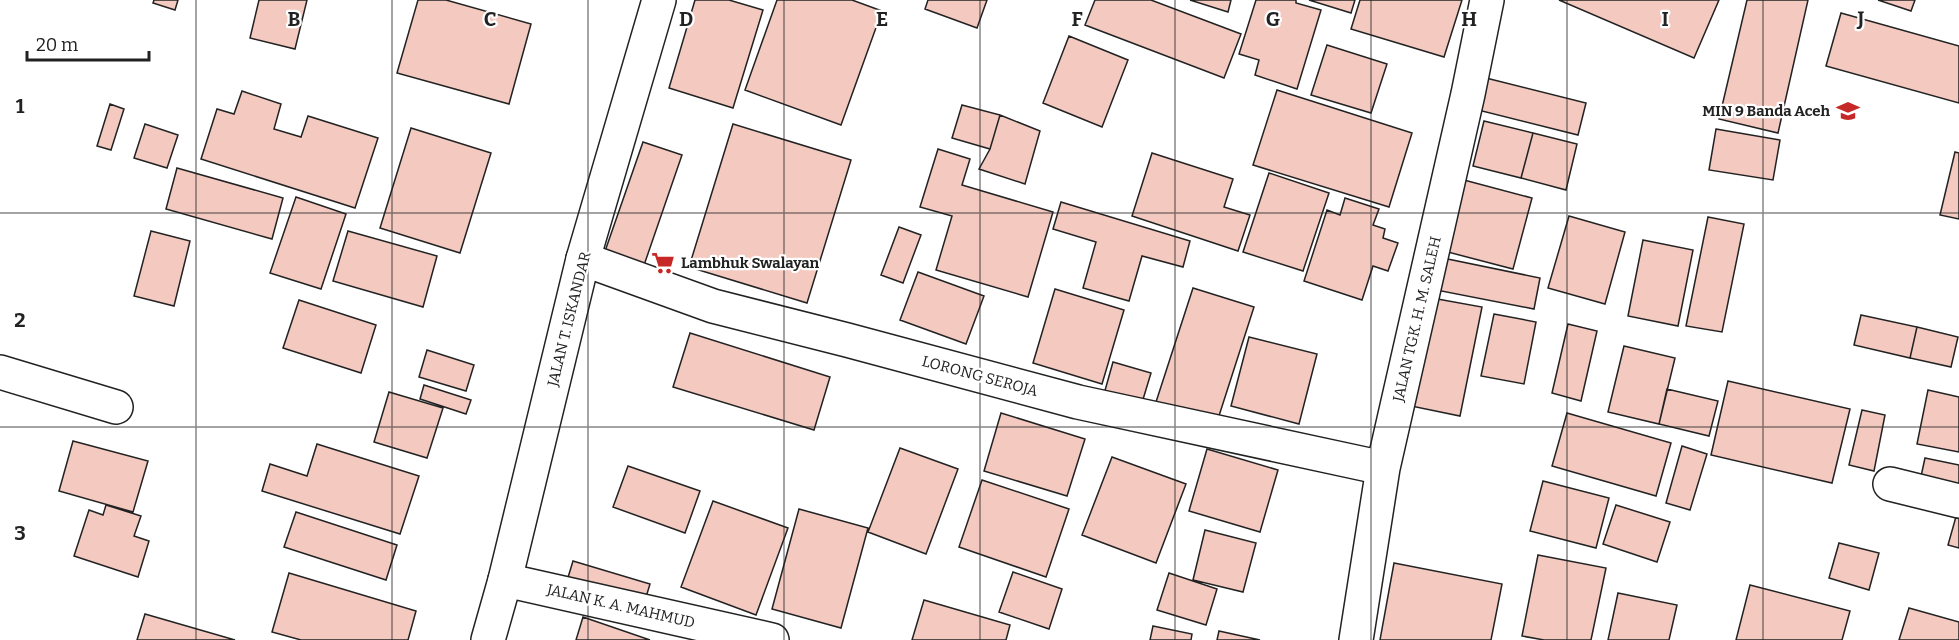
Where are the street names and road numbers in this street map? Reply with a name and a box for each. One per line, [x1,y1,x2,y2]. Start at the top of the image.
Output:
street label: JALAN TGK. H. M. SALEH [1389,235,1445,404]
street label: JALAN T. ISKANDAR [543,250,594,389]
street label: LORONG SEROJA [920,352,1040,400]
street label: JALAN K. A. MAHMUD [544,580,697,632]

